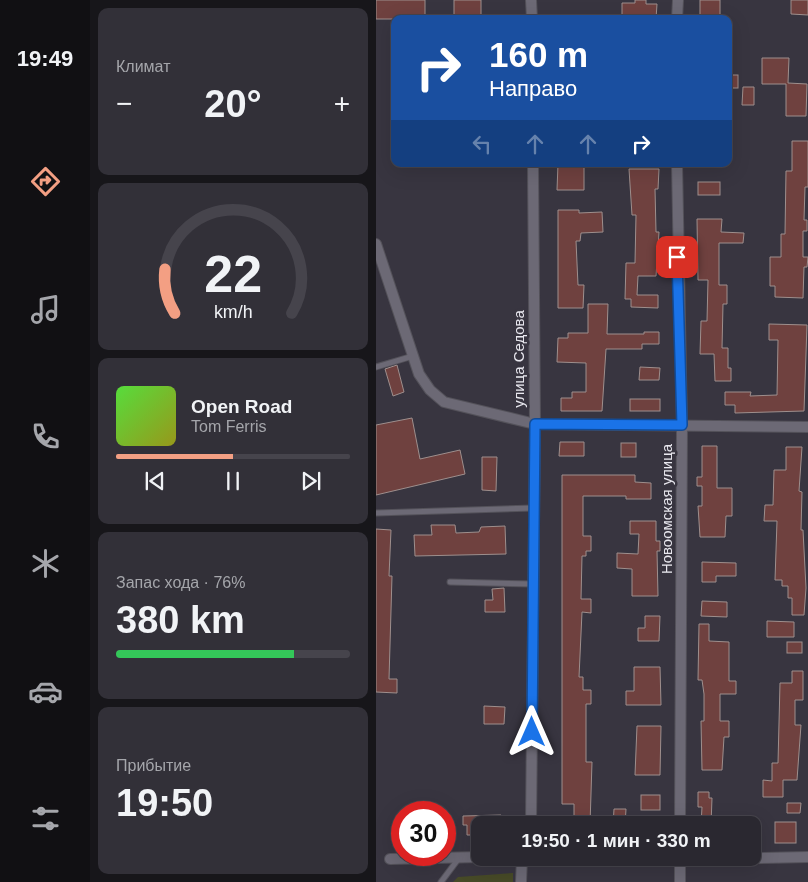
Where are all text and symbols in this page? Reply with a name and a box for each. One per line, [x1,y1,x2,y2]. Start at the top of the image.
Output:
icon: right [406,35,471,100]
text: 160 m [489,35,588,74]
text: 19:49 [17,46,73,71]
text: Климат [116,58,170,75]
text: Направо [489,76,577,101]
text: 20° [204,83,262,125]
text: − [116,88,132,119]
text: + [334,88,350,119]
icon: left [468,130,496,158]
icon: ahead [521,130,549,158]
icon: ahead [574,130,602,158]
icon: right [627,130,655,158]
icon: directions [28,164,63,199]
pin [656,236,698,278]
icon: arrive [663,243,691,271]
text: 22 [204,245,262,303]
icon: music [28,292,63,327]
text: km/h [214,302,252,322]
street label: улица Седова [510,310,527,408]
text: Open Road [191,396,292,417]
text: Tom Ferris [191,418,267,435]
icon: phone [28,419,63,454]
street label: Новоомская улица [658,443,675,574]
icon: previous [141,467,169,495]
icon: pause [219,467,247,495]
icon: next [297,467,325,495]
icon: climate [28,546,63,581]
text: Запас хода · 76% [116,574,245,591]
text: 380 km [116,599,245,641]
icon: car [28,674,63,709]
position arrow [505,705,557,757]
text: Прибытие [116,757,191,774]
text: 19:50 [116,782,213,824]
icon: filters [28,801,63,836]
speed limit sign: 30 [391,801,456,866]
text: 19:50 · 1 мин · 330 m [521,830,711,851]

